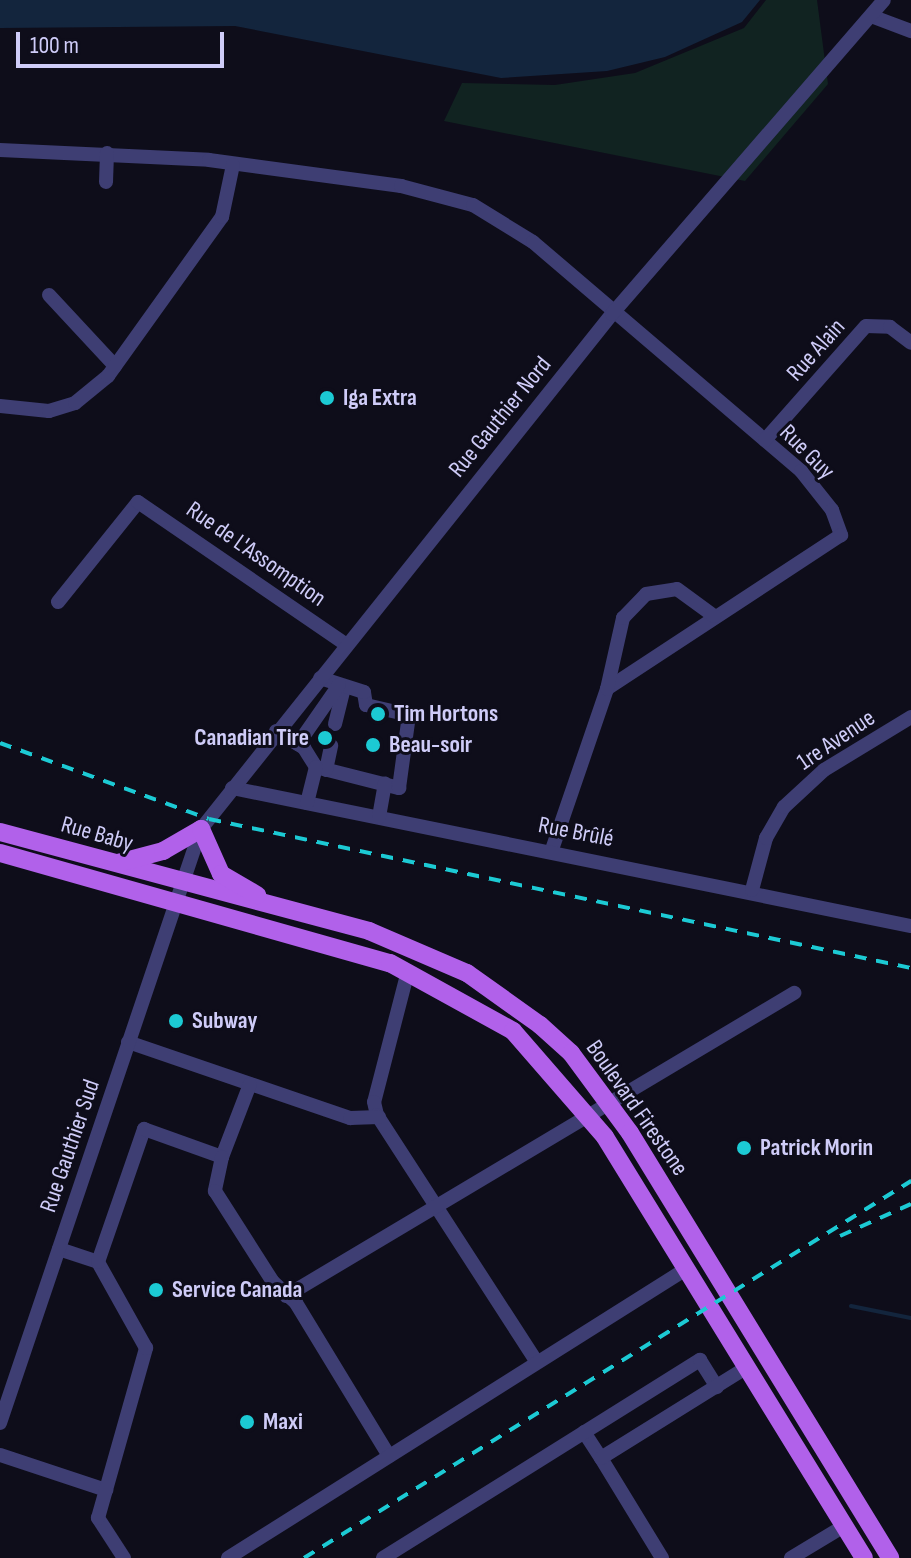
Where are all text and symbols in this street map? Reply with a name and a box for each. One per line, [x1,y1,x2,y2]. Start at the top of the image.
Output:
scale bar [20,16,228,66]
text: 100 m [30,31,79,60]
street label: Rue Alain [781,313,851,387]
street label: Rue Gauthier Nord [443,351,557,483]
place label: Iga Extra [343,384,417,412]
marker: Iga Extra [318,389,336,407]
street label: Rue Guy [774,419,840,485]
street label: Rue de L'Assomption [181,495,331,613]
place label: Tim Hortons [394,700,498,728]
street label: 1re Avenue [792,704,880,776]
marker: Tim Hortons [369,705,387,723]
place label: Canadian Tire [194,724,309,752]
marker: Canadian Tire [316,729,334,747]
place label: Beau-soir [389,731,472,759]
marker: Beau-soir [364,736,382,754]
street label: Rue Baby [58,810,136,858]
street label: Rue Brûlé [536,811,616,853]
place label: Subway [192,1007,257,1035]
marker: Subway [167,1012,185,1030]
street label: Boulevard Firestone [580,1035,694,1181]
street label: Rue Gauthier Sud [34,1076,106,1216]
place label: Patrick Morin [760,1134,873,1162]
marker: Patrick Morin [735,1139,753,1157]
place label: Service Canada [172,1276,302,1304]
marker: Service Canada [147,1281,165,1299]
place label: Maxi [263,1408,303,1436]
marker: Maxi [238,1413,256,1431]

